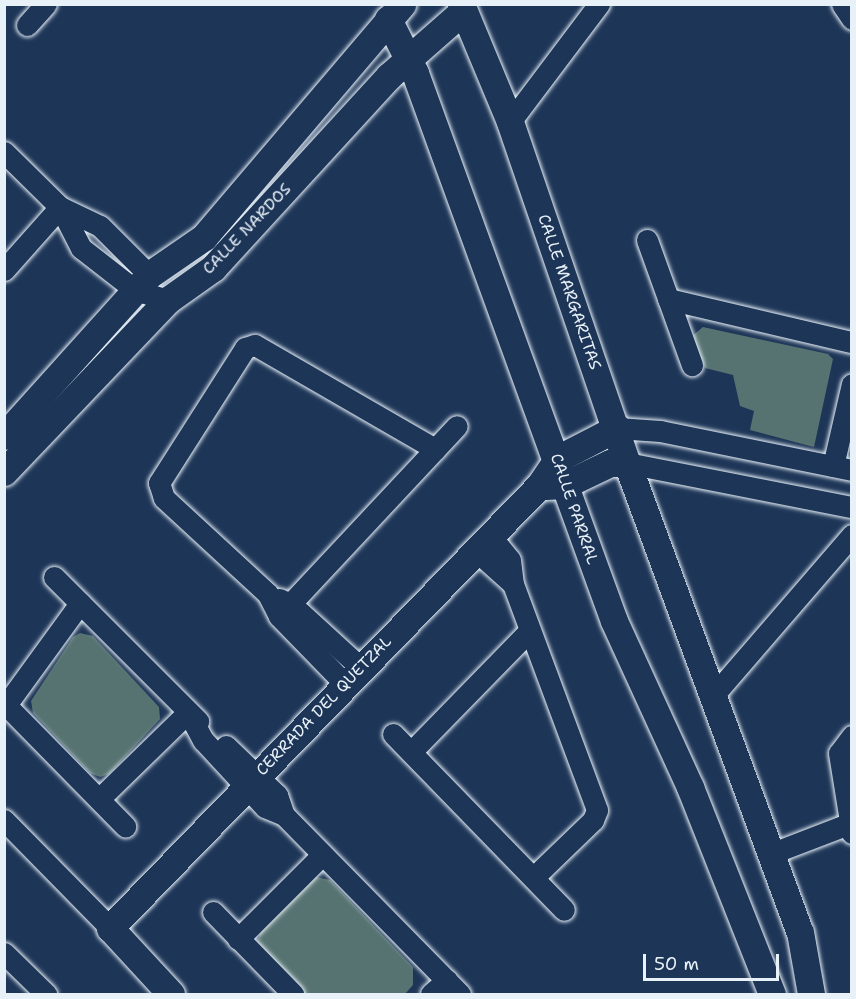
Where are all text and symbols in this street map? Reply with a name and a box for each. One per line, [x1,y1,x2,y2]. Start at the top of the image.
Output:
street label: CALLE NARDOS [199,180,295,278]
street label: CALLE MARGARITAS [533,212,605,372]
street label: CALLE PARRAL [546,451,602,567]
street label: CERRADA DEL QUETZAL [252,632,396,780]
scale bar [646,942,782,980]
text: 50 m [654,952,699,976]

